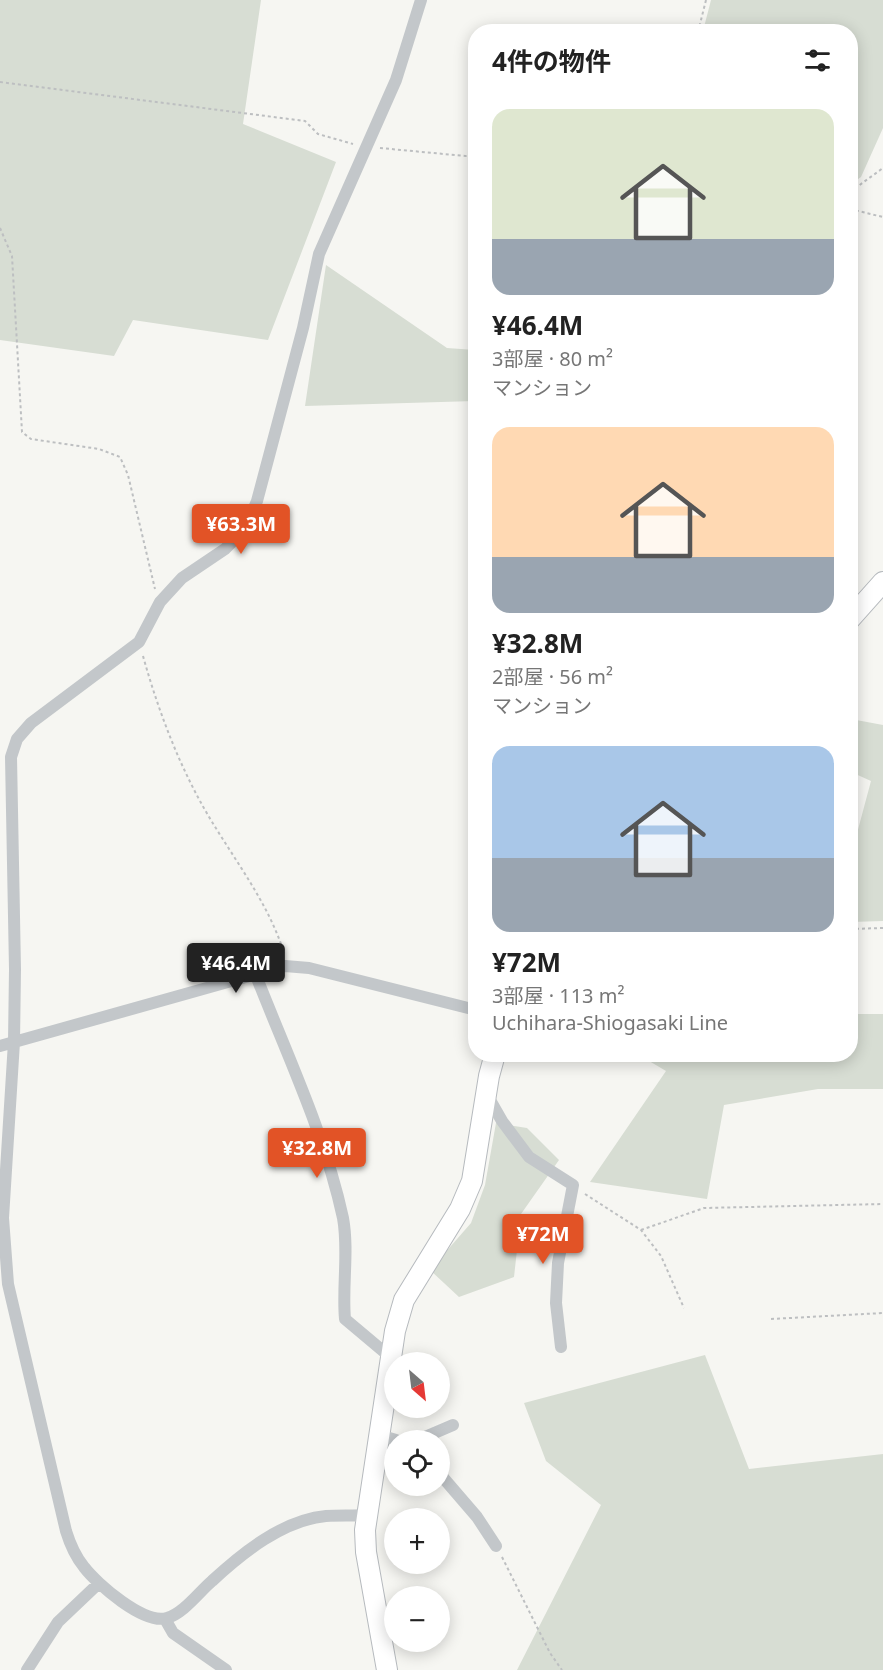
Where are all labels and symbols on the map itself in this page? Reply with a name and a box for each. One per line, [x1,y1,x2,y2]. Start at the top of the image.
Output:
pin: ¥63.3M [192,504,290,555]
pin: ¥46.4M [187,943,285,994]
pin: ¥32.8M [268,1128,366,1179]
pin: ¥72M [507,1214,579,1265]
north arrow [384,1352,450,1418]

